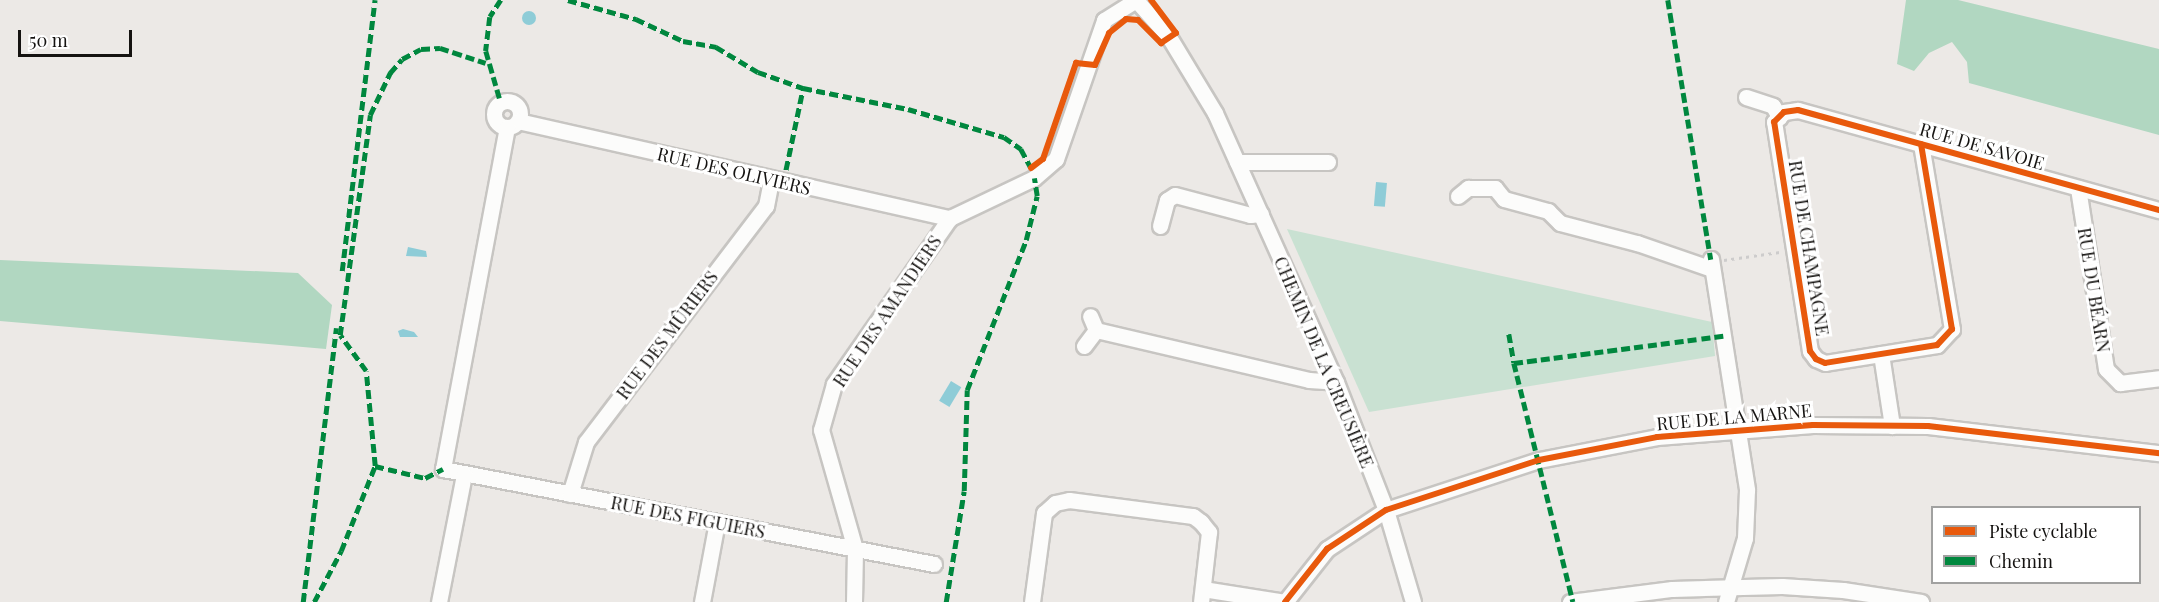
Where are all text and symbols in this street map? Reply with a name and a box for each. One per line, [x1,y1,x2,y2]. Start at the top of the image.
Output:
scale bar [21,18,135,56]
text: 50 m [29,28,68,52]
street label: RUE DE SAVOIE [1917,118,2047,174]
street label: RUE DES OLIVIERS [655,143,813,199]
street label: RUE DE CHAMPAGNE [1784,159,1834,337]
street label: RUE DU BÉARN [2073,226,2115,354]
street label: RUE DES AMANDIERS [828,231,946,391]
street label: CHEMIN DE LA CREUSIÈRE [1270,253,1378,471]
street label: RUE DES MÛRIERS [612,266,722,404]
street label: RUE DE LA MARNE [1655,399,1813,435]
street label: RUE DES FIGUIERS [609,491,767,543]
legend [1931,506,2141,584]
text: Piste cyclable [1989,519,2097,543]
text: Chemin [1989,549,2053,573]

